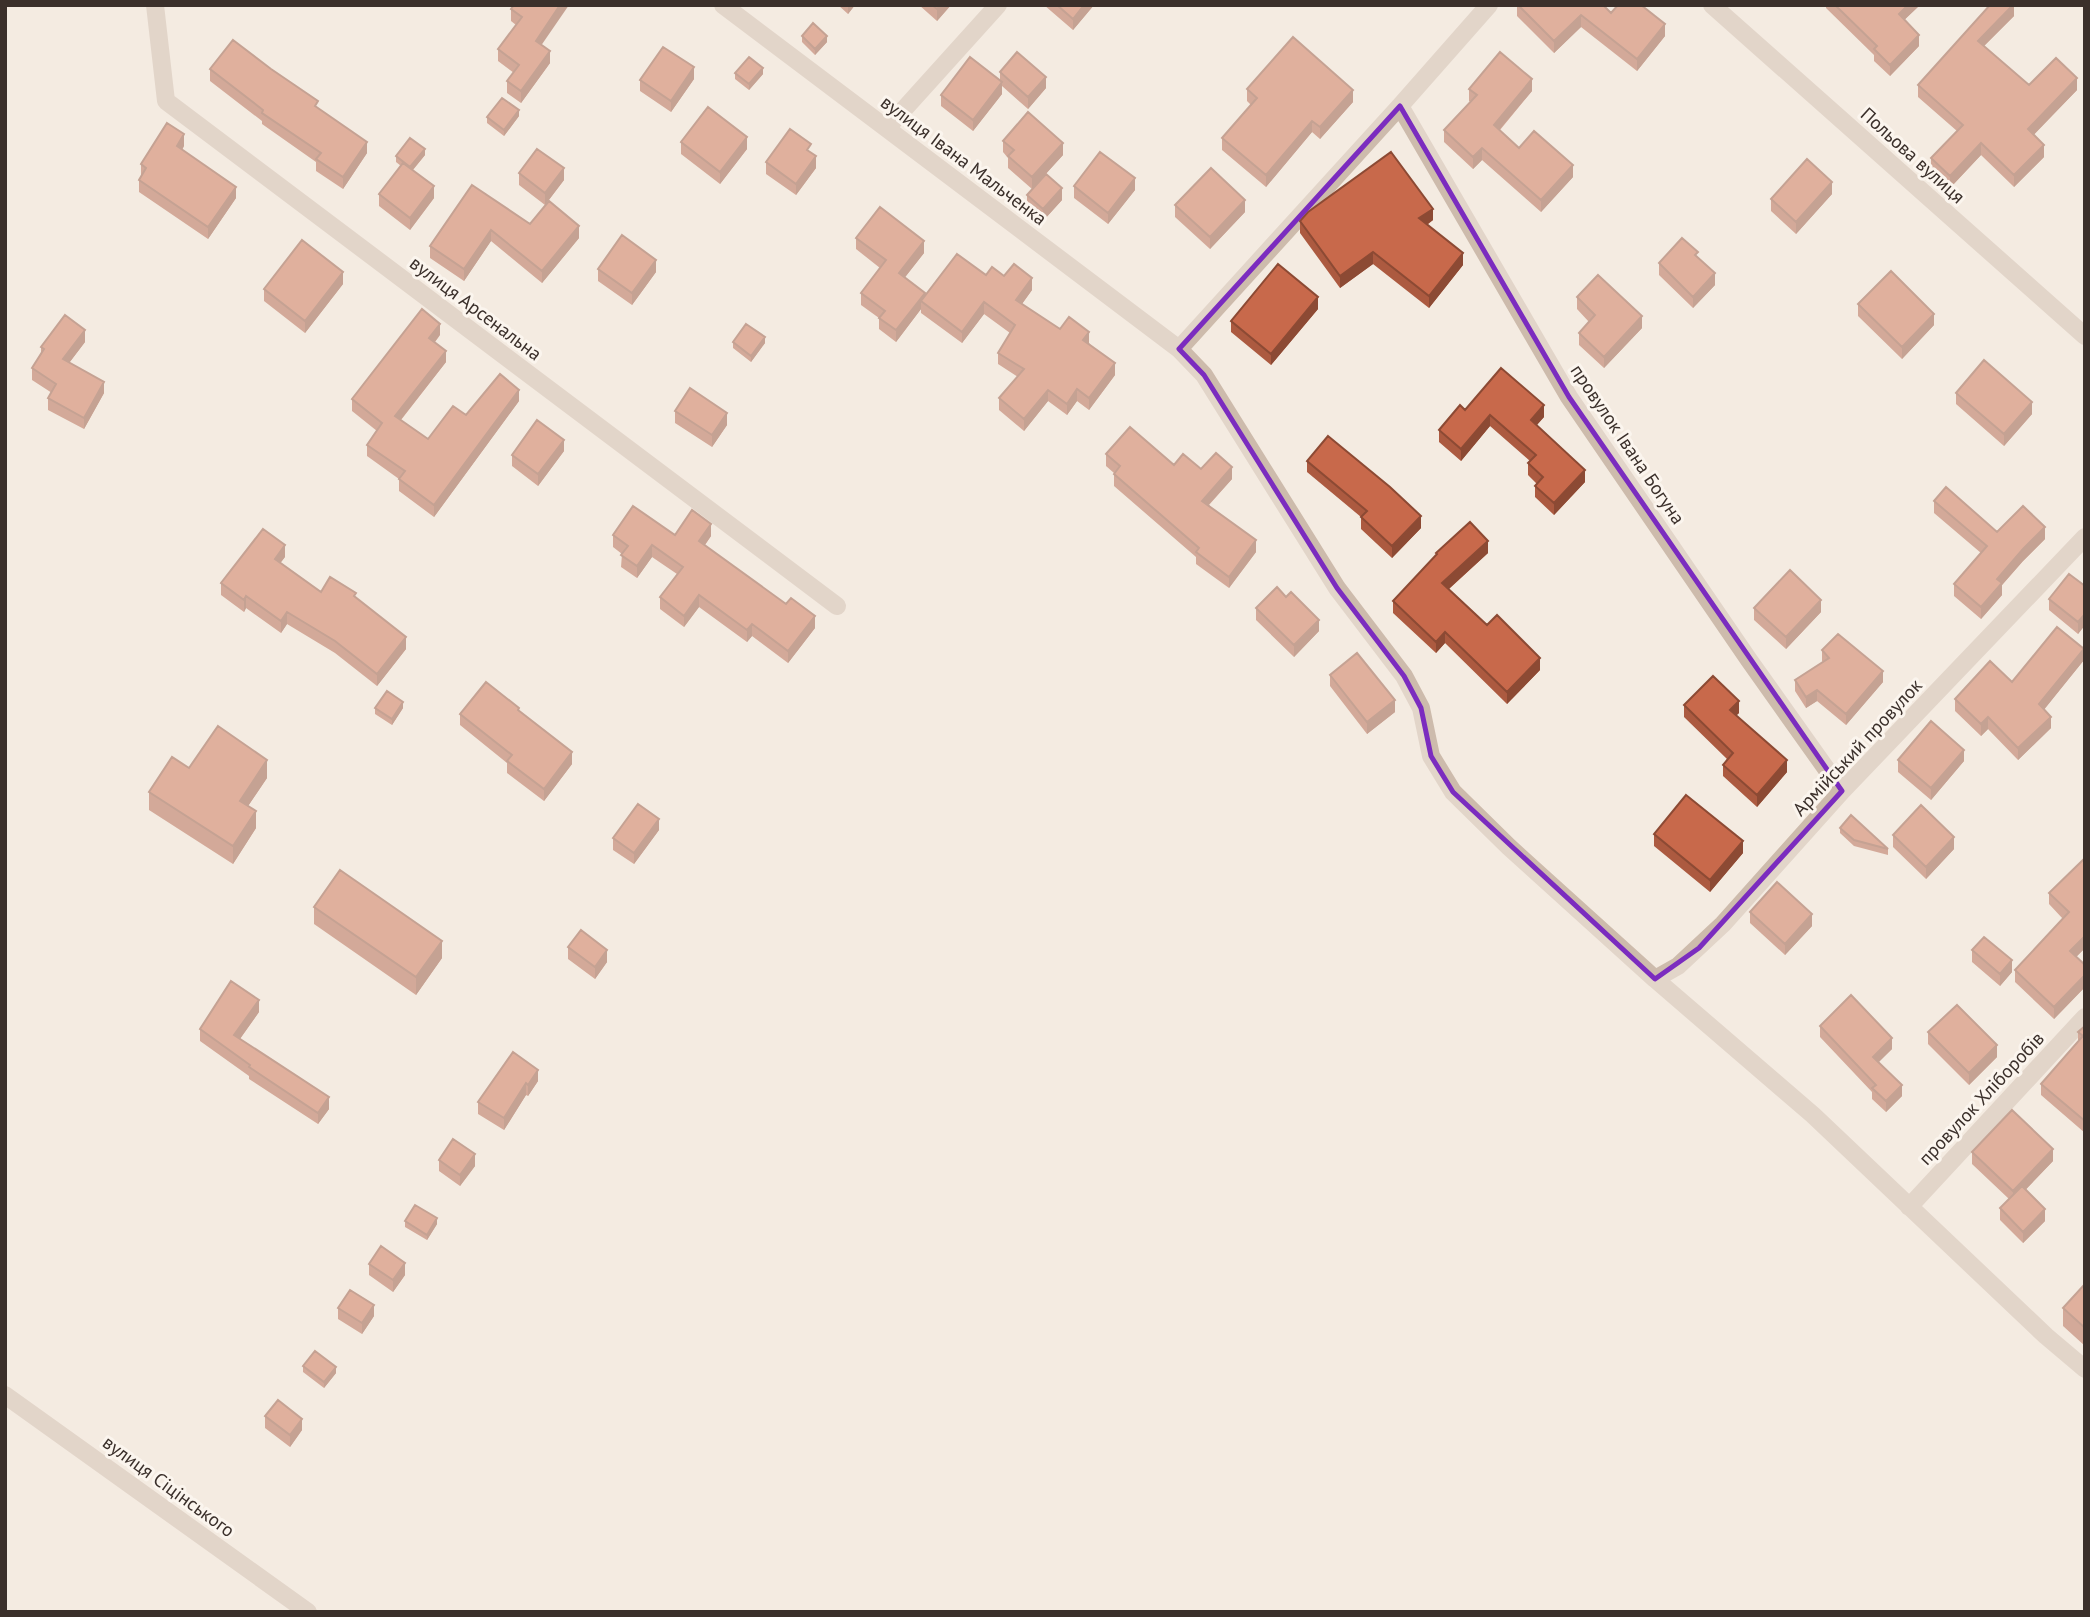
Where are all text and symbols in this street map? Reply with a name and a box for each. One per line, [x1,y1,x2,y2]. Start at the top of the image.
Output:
street label: вулиця Івана Мальченка [876,90,1052,230]
street label: Польова вулиця [1856,102,1970,208]
street label: вулиця Арсенальна [405,251,547,365]
street label: провулок Івана Богуна [1565,359,1691,529]
street label: Армійський провулок [1787,673,1927,821]
street label: провулок Хліборобів [1913,1026,2049,1170]
street label: вулиця Сіцінського [98,1430,240,1542]

